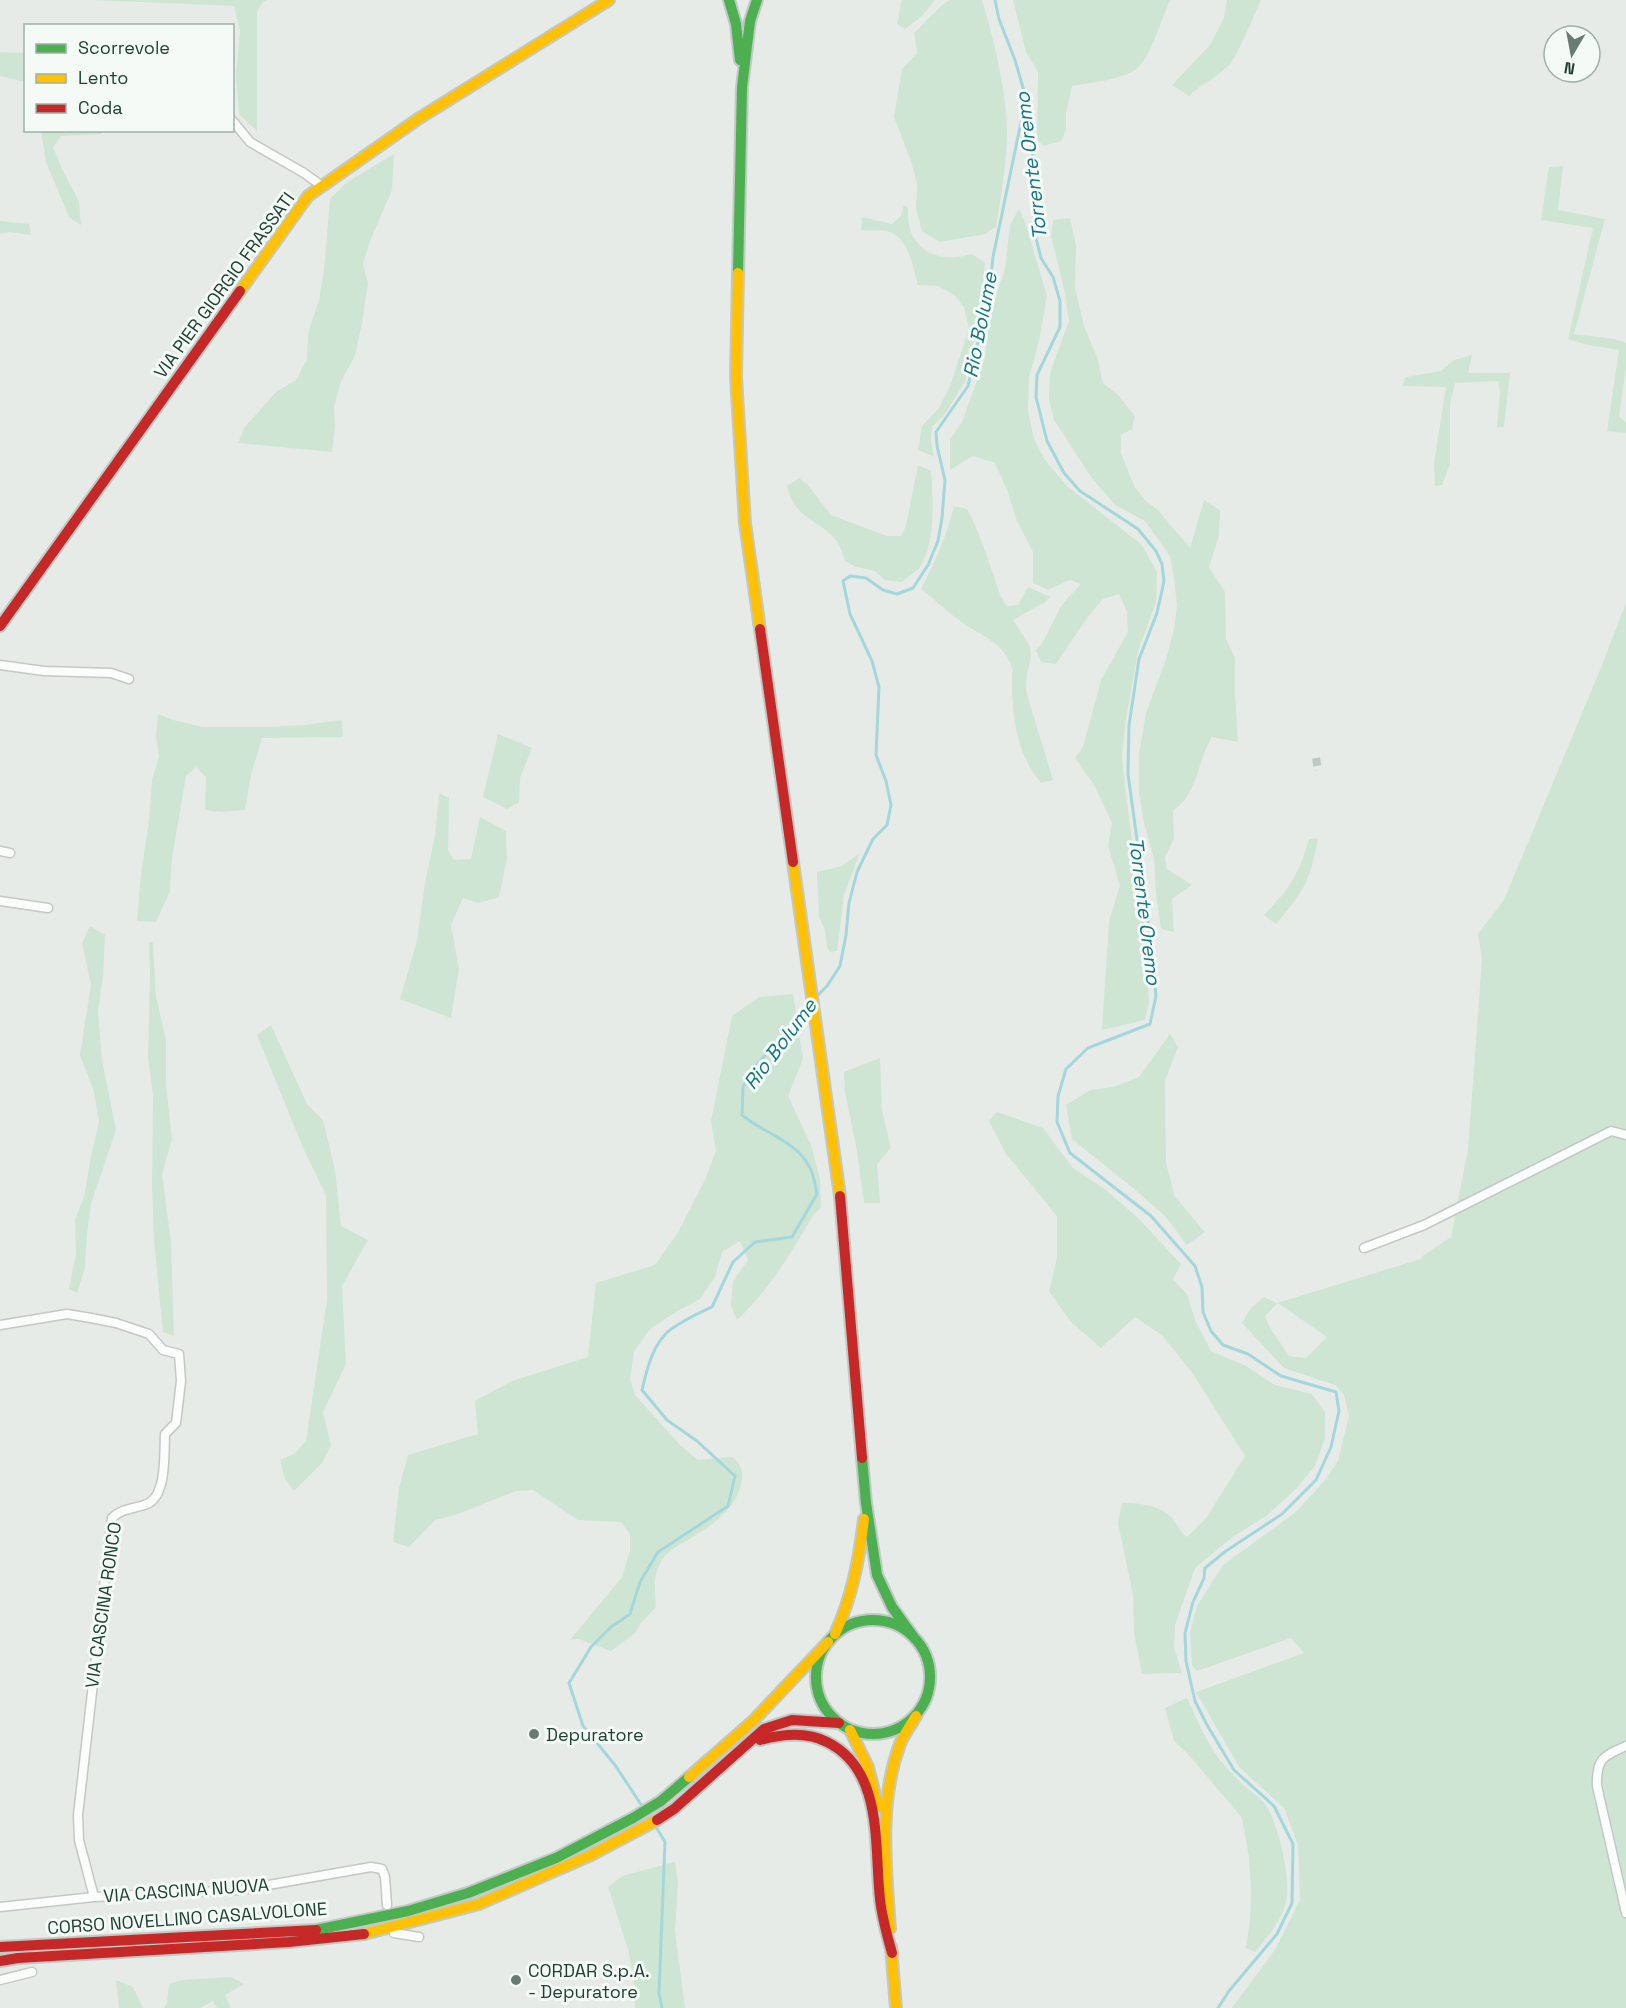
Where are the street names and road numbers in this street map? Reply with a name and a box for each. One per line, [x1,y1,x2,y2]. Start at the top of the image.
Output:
street label: VIA PIER GIORGIO FRASSATI [149,187,299,383]
street label: VIA CASCINA RONCO [80,1520,126,1690]
street label: VIA CASCINA NUOVA [102,1873,270,1907]
street label: CORSO NOVELLINO CASALVOLONE [46,1897,328,1939]

